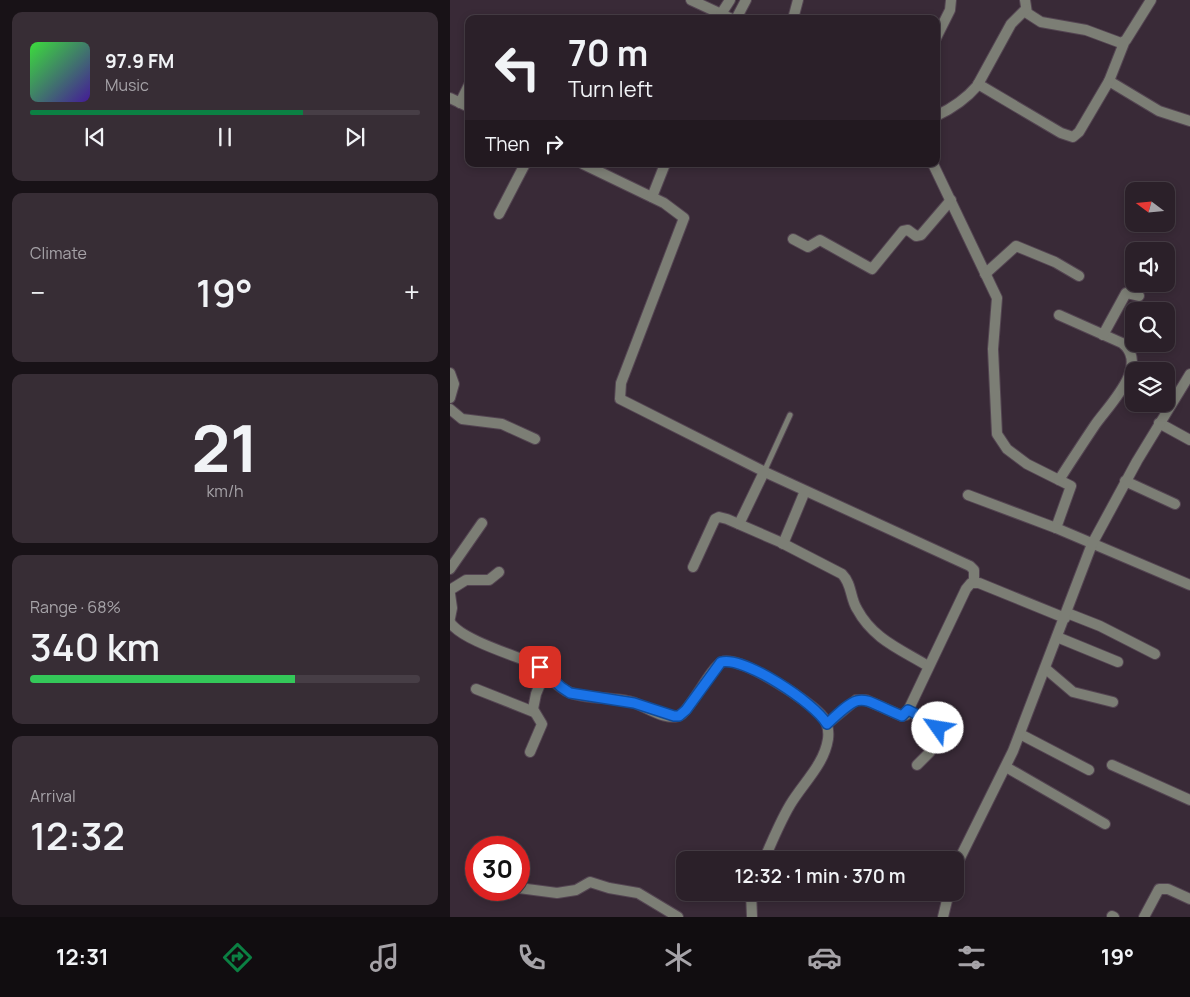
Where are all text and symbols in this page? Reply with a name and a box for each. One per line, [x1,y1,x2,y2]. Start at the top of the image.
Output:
text: 70 m [568,29,648,77]
icon: left [485,35,550,100]
text: 97.9 FM [105,48,174,74]
text: Music [105,74,149,96]
text: Turn left [568,74,653,104]
icon: previous [81,123,109,151]
icon: pause [211,123,239,151]
icon: next [341,123,369,151]
icon: right [540,130,568,158]
text: Then [485,131,530,157]
north arrow [1125,182,1175,232]
map controls [1125,182,1175,412]
text: Climate [30,242,87,264]
button: sound [1125,242,1175,292]
text: 19° [196,266,253,318]
text: − [30,273,45,311]
text: + [404,273,420,311]
button: search [1125,302,1175,352]
button: layers [1125,362,1175,412]
text: 21 [191,403,259,492]
text: km/h [206,480,244,502]
text: Range · 68% [30,596,121,618]
text: 340 km [30,620,160,672]
pin [519,646,561,688]
icon: arrive [526,653,554,681]
position arrow [911,701,963,753]
text: Arrival [30,785,76,807]
text: 12:32 [30,809,125,861]
speed limit sign: 30 [465,836,530,901]
text: 12:32 · 1 min · 370 m [734,863,906,889]
icon: directions [220,940,255,975]
icon: music [367,940,402,975]
icon: phone [514,940,549,975]
icon: climate [661,940,696,975]
icon: car [807,940,842,975]
icon: filters [954,940,989,975]
text: 12:31 [56,942,109,972]
text: 19° [1101,942,1134,972]

